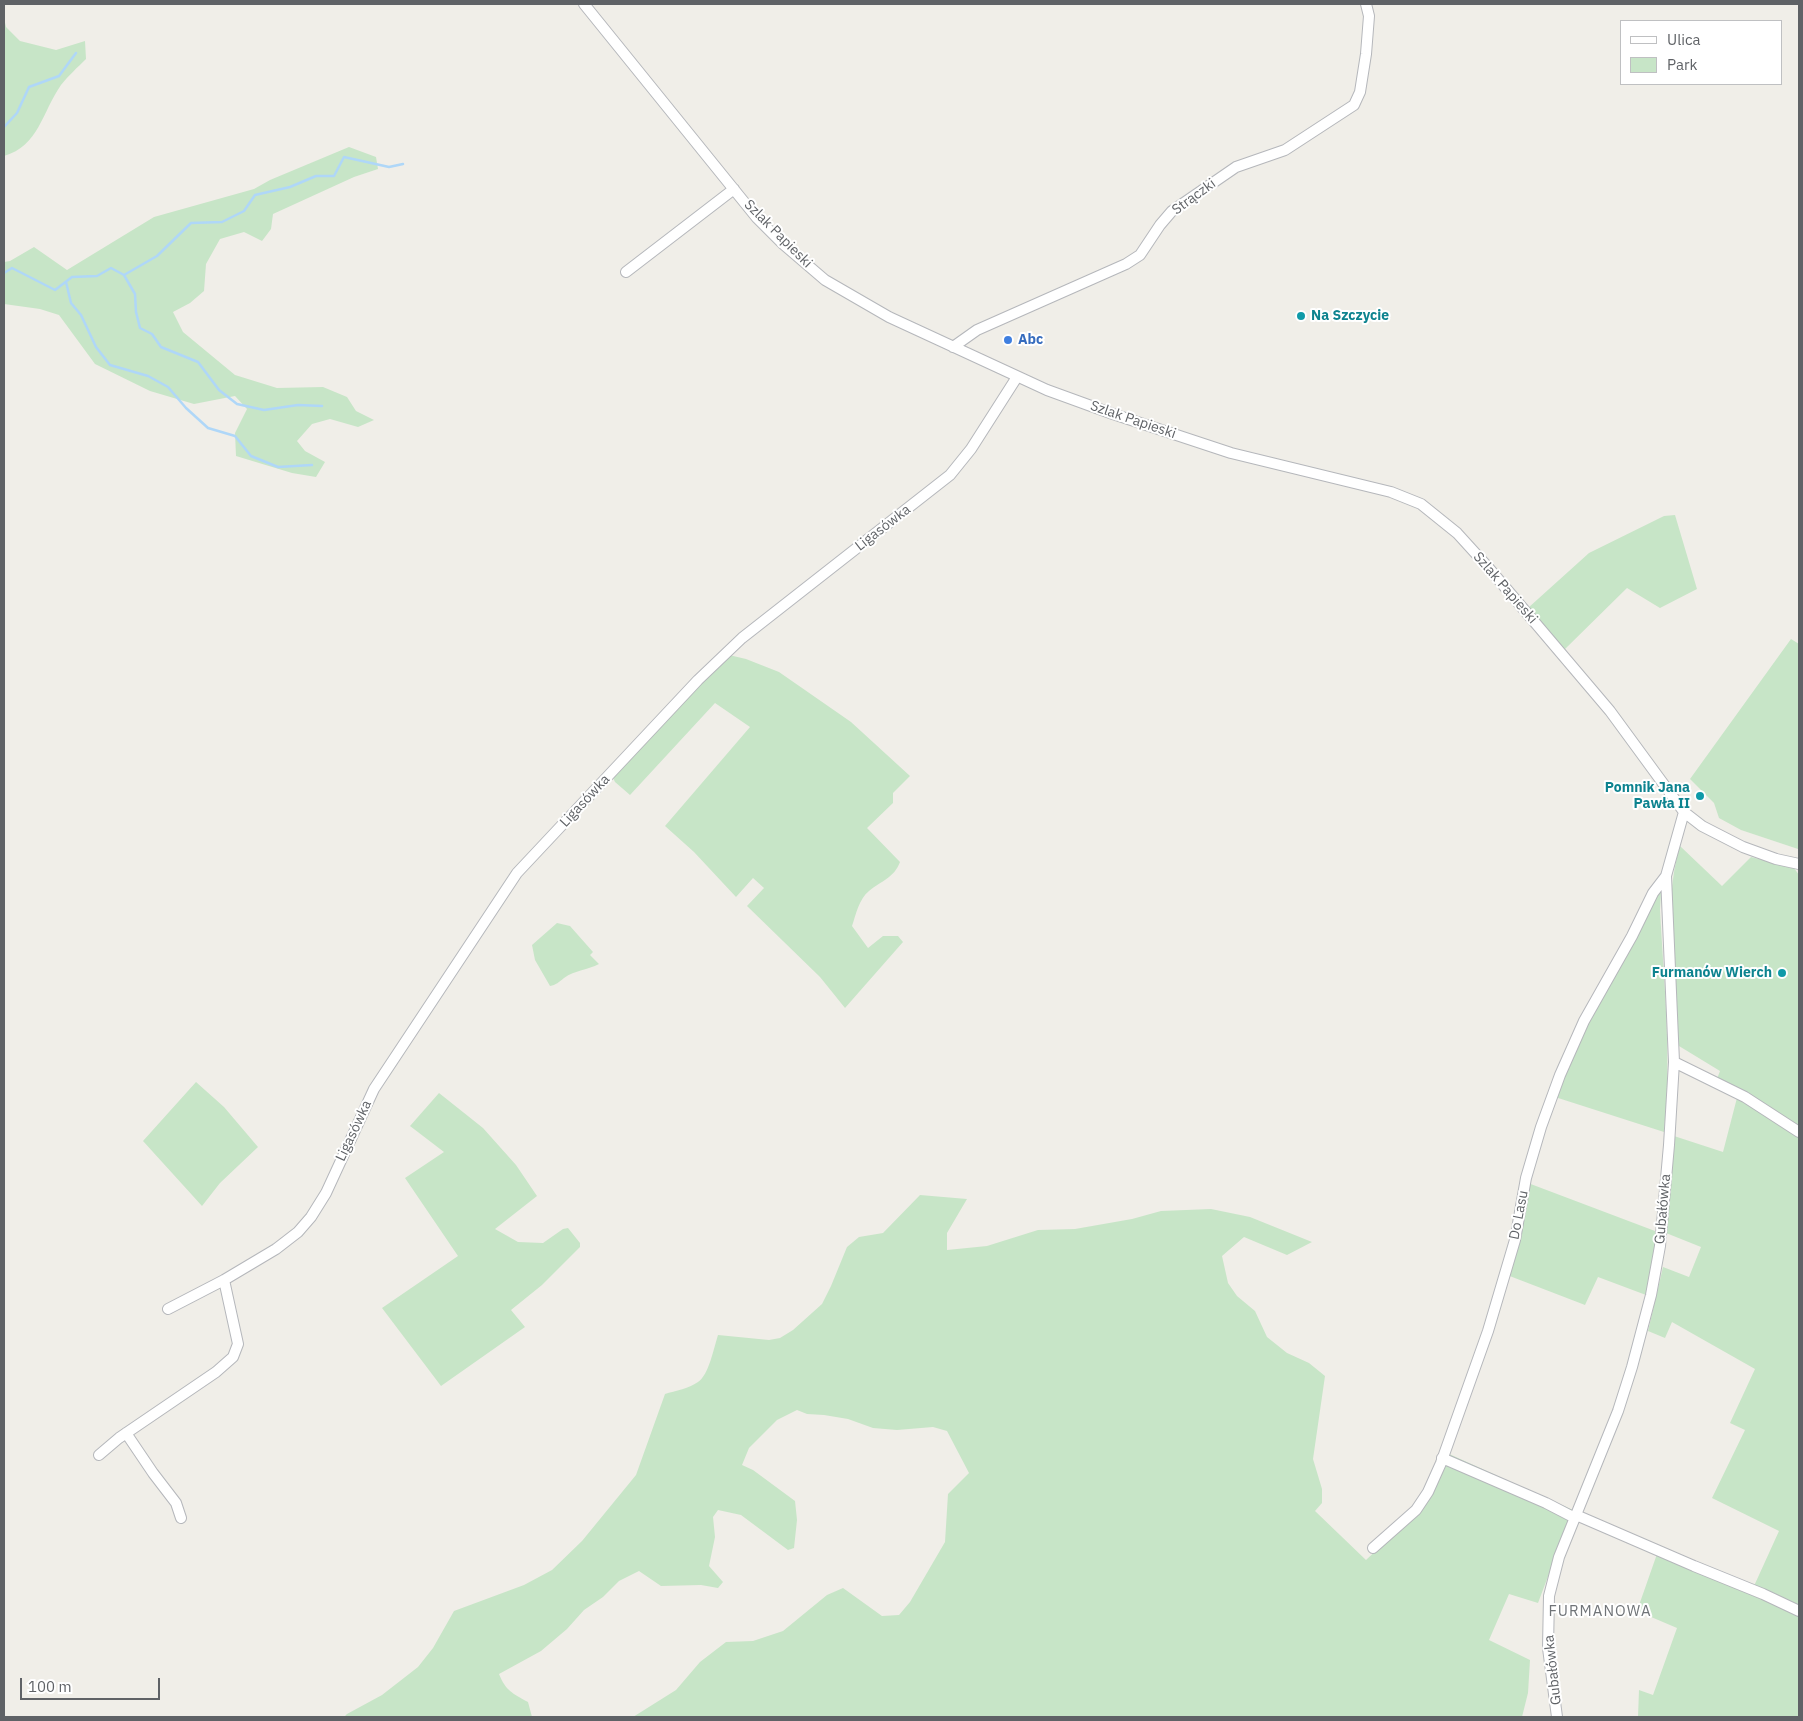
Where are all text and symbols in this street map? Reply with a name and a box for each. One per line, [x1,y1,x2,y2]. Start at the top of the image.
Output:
legend [1620,20,1783,85]
text: Ulica [1667,30,1701,49]
text: Park [1667,55,1697,74]
street label: Strączki [1169,176,1219,218]
street label: Szlak Papieski [740,196,816,272]
place label: Na Szczycie [1311,308,1389,324]
marker: Na Szczycie [1295,310,1307,322]
place label: Abc [1018,332,1043,348]
marker: Abc [1002,334,1014,346]
street label: Szlak Papieski [1088,398,1178,442]
street label: Ligasówka [852,501,914,555]
street label: Szlak Papieski [1469,549,1541,627]
street label: Ligasówka [557,771,613,831]
place label: Pomnik Jana Pawła II [1605,780,1690,812]
marker: Pomnik Jana Pawła II [1694,790,1706,802]
place label: Furmanów Wierch [1652,965,1772,981]
marker: Furmanów Wierch [1776,967,1788,979]
street label: Ligasówka [333,1098,375,1164]
street label: Gubałówka [1652,1173,1674,1245]
street label: Do Lasu [1506,1189,1532,1241]
district label: FURMANOWA [1547,1603,1653,1621]
street label: Gubałówka [1541,1634,1565,1706]
scale bar [22,1668,162,1700]
text: 100 m [28,1677,72,1696]

